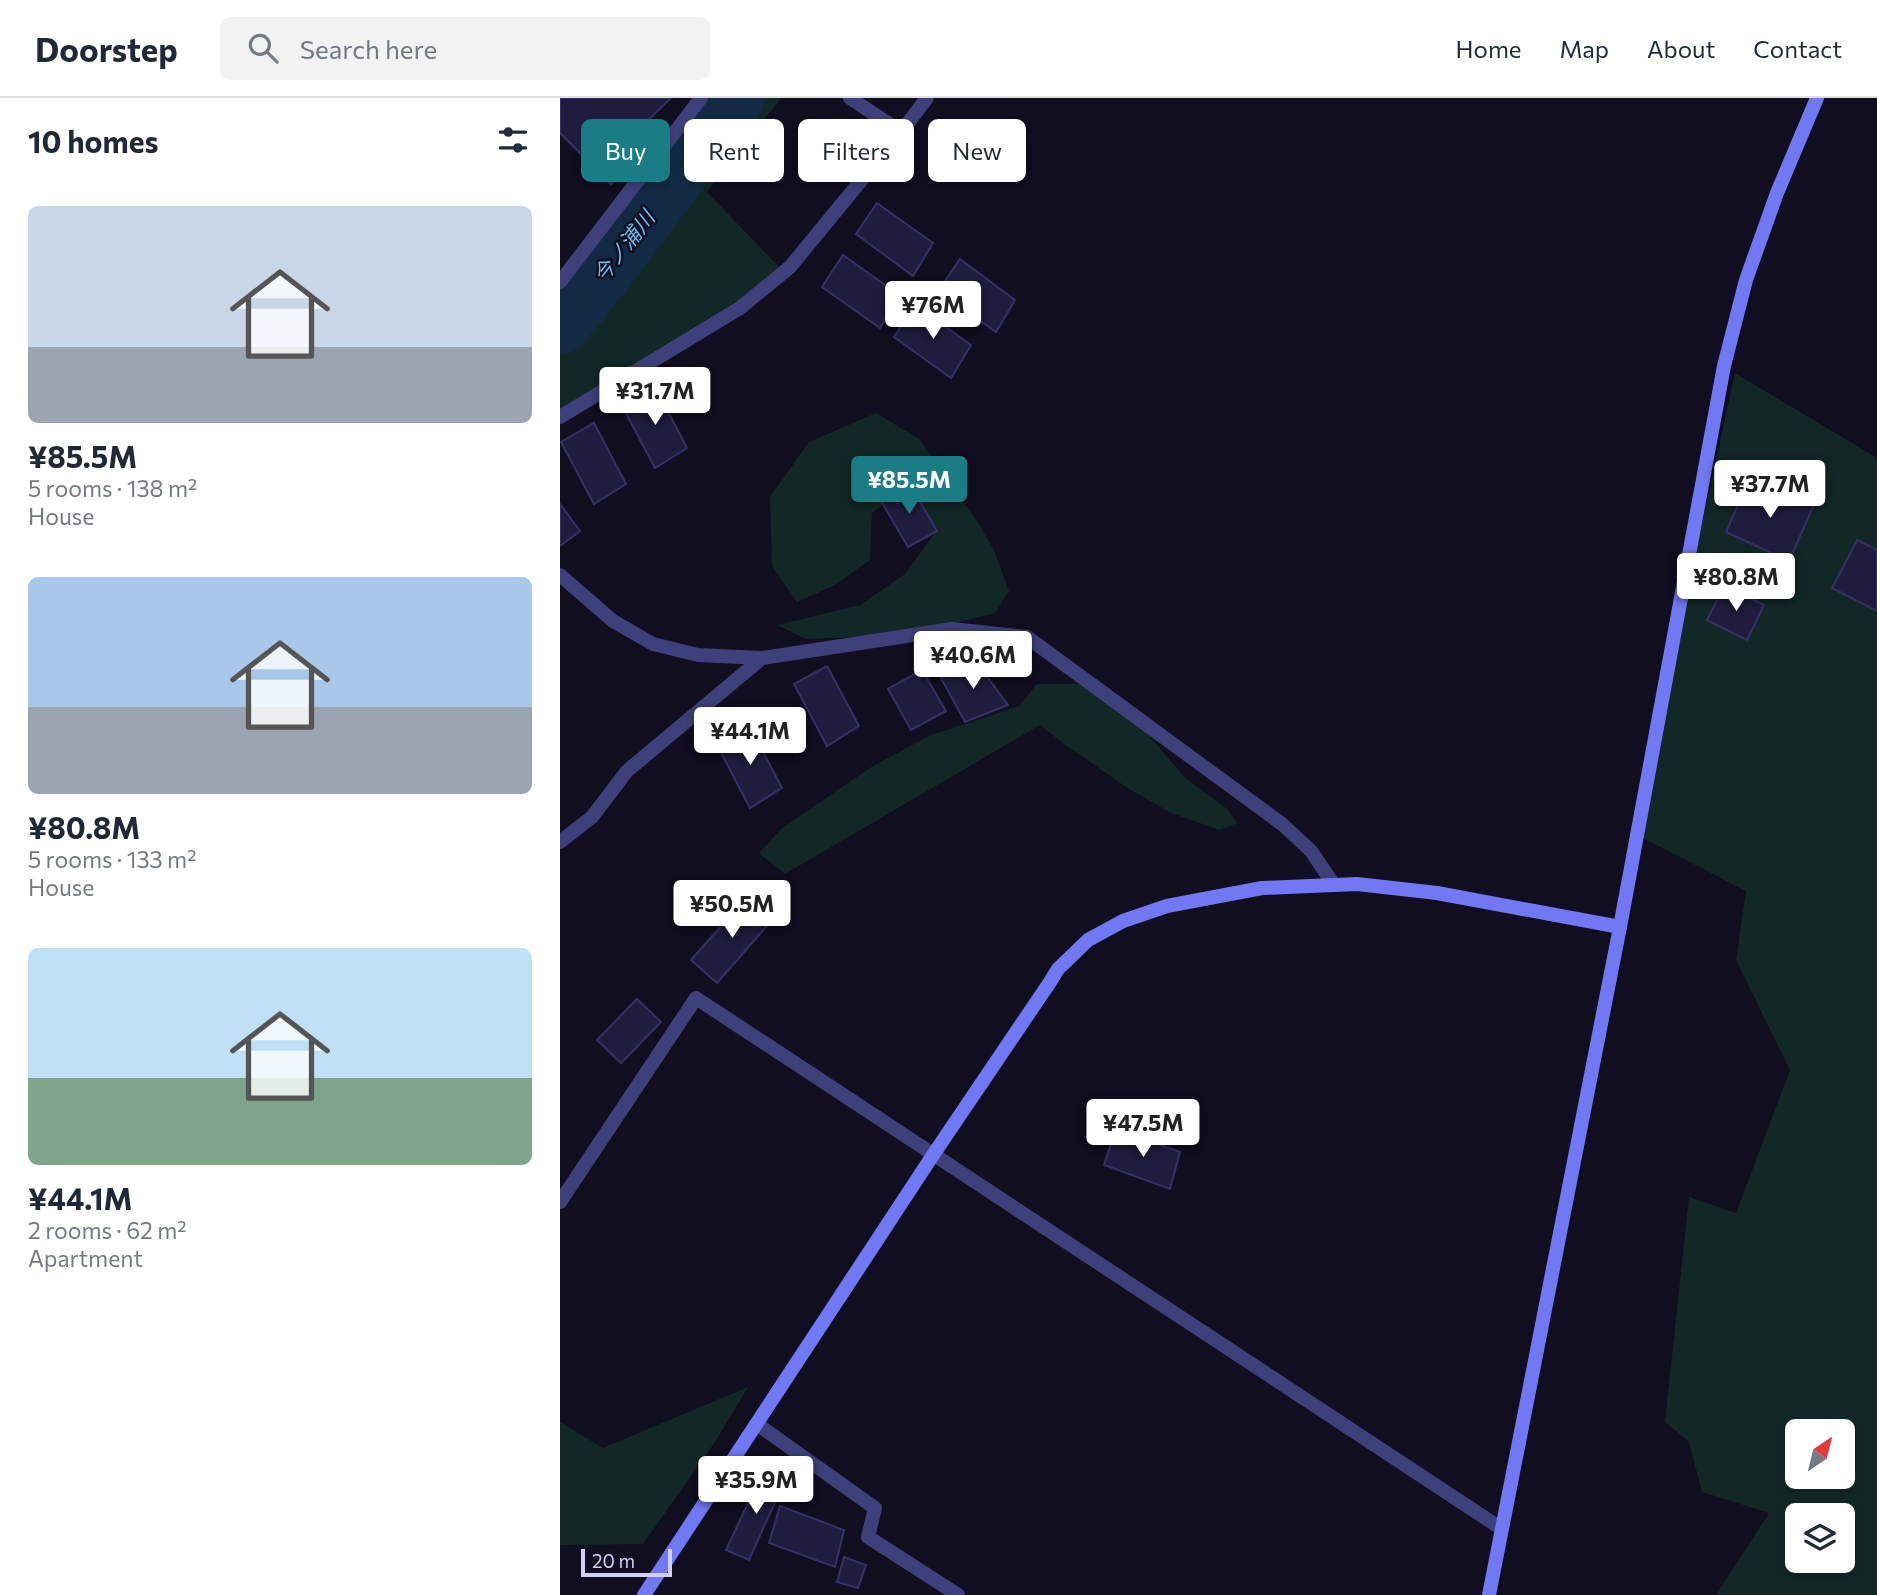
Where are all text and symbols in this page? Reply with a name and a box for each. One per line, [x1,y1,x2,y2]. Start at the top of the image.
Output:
search box [220,17,710,80]
text: Doorstep [35,28,178,69]
icon: search [244,29,282,67]
text: Search here [300,33,437,64]
text: Home [1456,34,1522,63]
text: Map [1560,34,1609,63]
text: About [1647,34,1715,63]
text: Contact [1753,34,1842,63]
chip: Buy [581,119,670,182]
chip: Rent [684,119,784,182]
chip: Filters [798,119,914,182]
chip: New [928,119,1026,182]
icon: filters [494,121,532,159]
text: 10 homes [28,122,158,159]
water label: 今ノ浦川 [587,204,660,287]
icon: home [217,251,343,377]
pin: ¥76M [892,282,974,341]
text: ¥76M [901,290,965,318]
pin: ¥31.7M [598,368,712,427]
text: ¥31.7M [615,376,695,404]
text: ¥85.5M [28,437,137,474]
pin: ¥85.5M [852,456,966,516]
pin: ¥37.7M [1713,460,1827,520]
text: ¥85.5M [867,465,951,493]
text: ¥37.7M [1730,469,1810,497]
text: 5 rooms · 138 m² [28,474,197,502]
text: House [28,502,94,530]
pin: ¥80.8M [1679,554,1793,613]
text: ¥80.8M [1693,562,1779,590]
icon: home [217,622,343,748]
pin: ¥40.6M [916,632,1030,691]
text: ¥40.6M [930,640,1016,668]
pin: ¥44.1M [693,708,807,767]
text: ¥44.1M [710,716,790,744]
text: ¥80.8M [28,808,140,845]
text: 5 rooms · 133 m² [28,845,196,873]
text: House [28,873,94,901]
pin: ¥50.5M [675,880,789,940]
text: ¥50.5M [690,889,774,917]
icon: home [217,993,343,1119]
pin: ¥47.5M [1086,1100,1200,1159]
text: ¥47.5M [1102,1108,1184,1136]
text: ¥44.1M [28,1179,132,1216]
text: 2 rooms · 62 m² [28,1216,187,1244]
text: Apartment [28,1244,143,1272]
north arrow [1785,1419,1855,1489]
map controls [1785,1419,1855,1573]
pin: ¥35.9M [699,1456,813,1516]
text: ¥35.9M [714,1465,798,1493]
button: layers [1785,1503,1855,1573]
scale bar [581,1546,672,1578]
text: 20 m [592,1549,635,1572]

